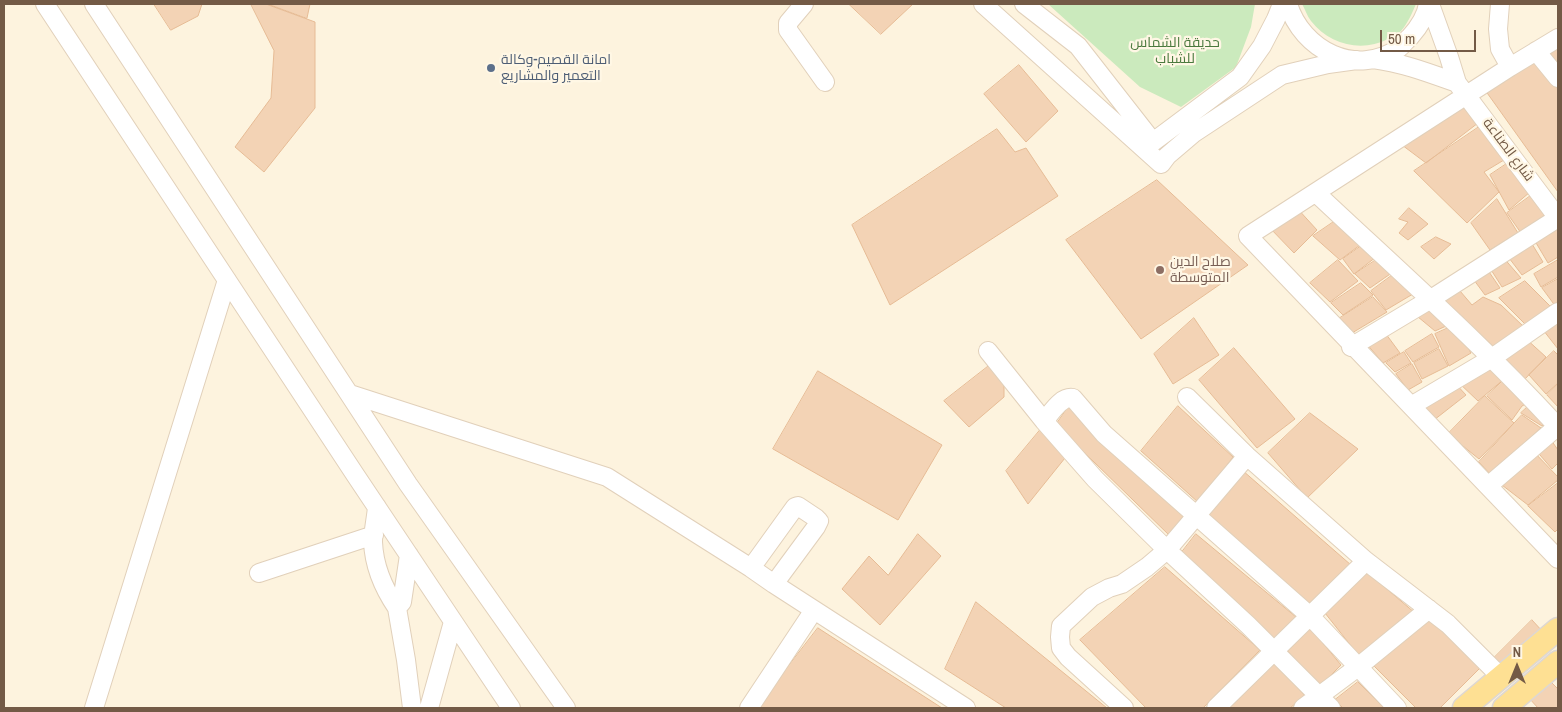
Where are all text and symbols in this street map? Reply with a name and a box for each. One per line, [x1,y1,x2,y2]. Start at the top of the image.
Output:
scale bar [1382,20,1478,52]
text: 50 m [1388,28,1415,49]
park label: حديقة الشماس للشباب [1130,35,1220,68]
place label: امانة القصيم-وكالة التعمير والمشاريع [501,52,611,84]
marker: امانة القصيم-وكالة التعمير والمشاريع [485,62,497,74]
street label: شارع الصناعة [1479,115,1537,185]
place label: صلاح الدين المتوسطة [1170,254,1231,286]
marker: صلاح الدين المتوسطة [1154,264,1166,276]
north arrow [1492,642,1542,692]
text: N [1513,643,1521,661]

